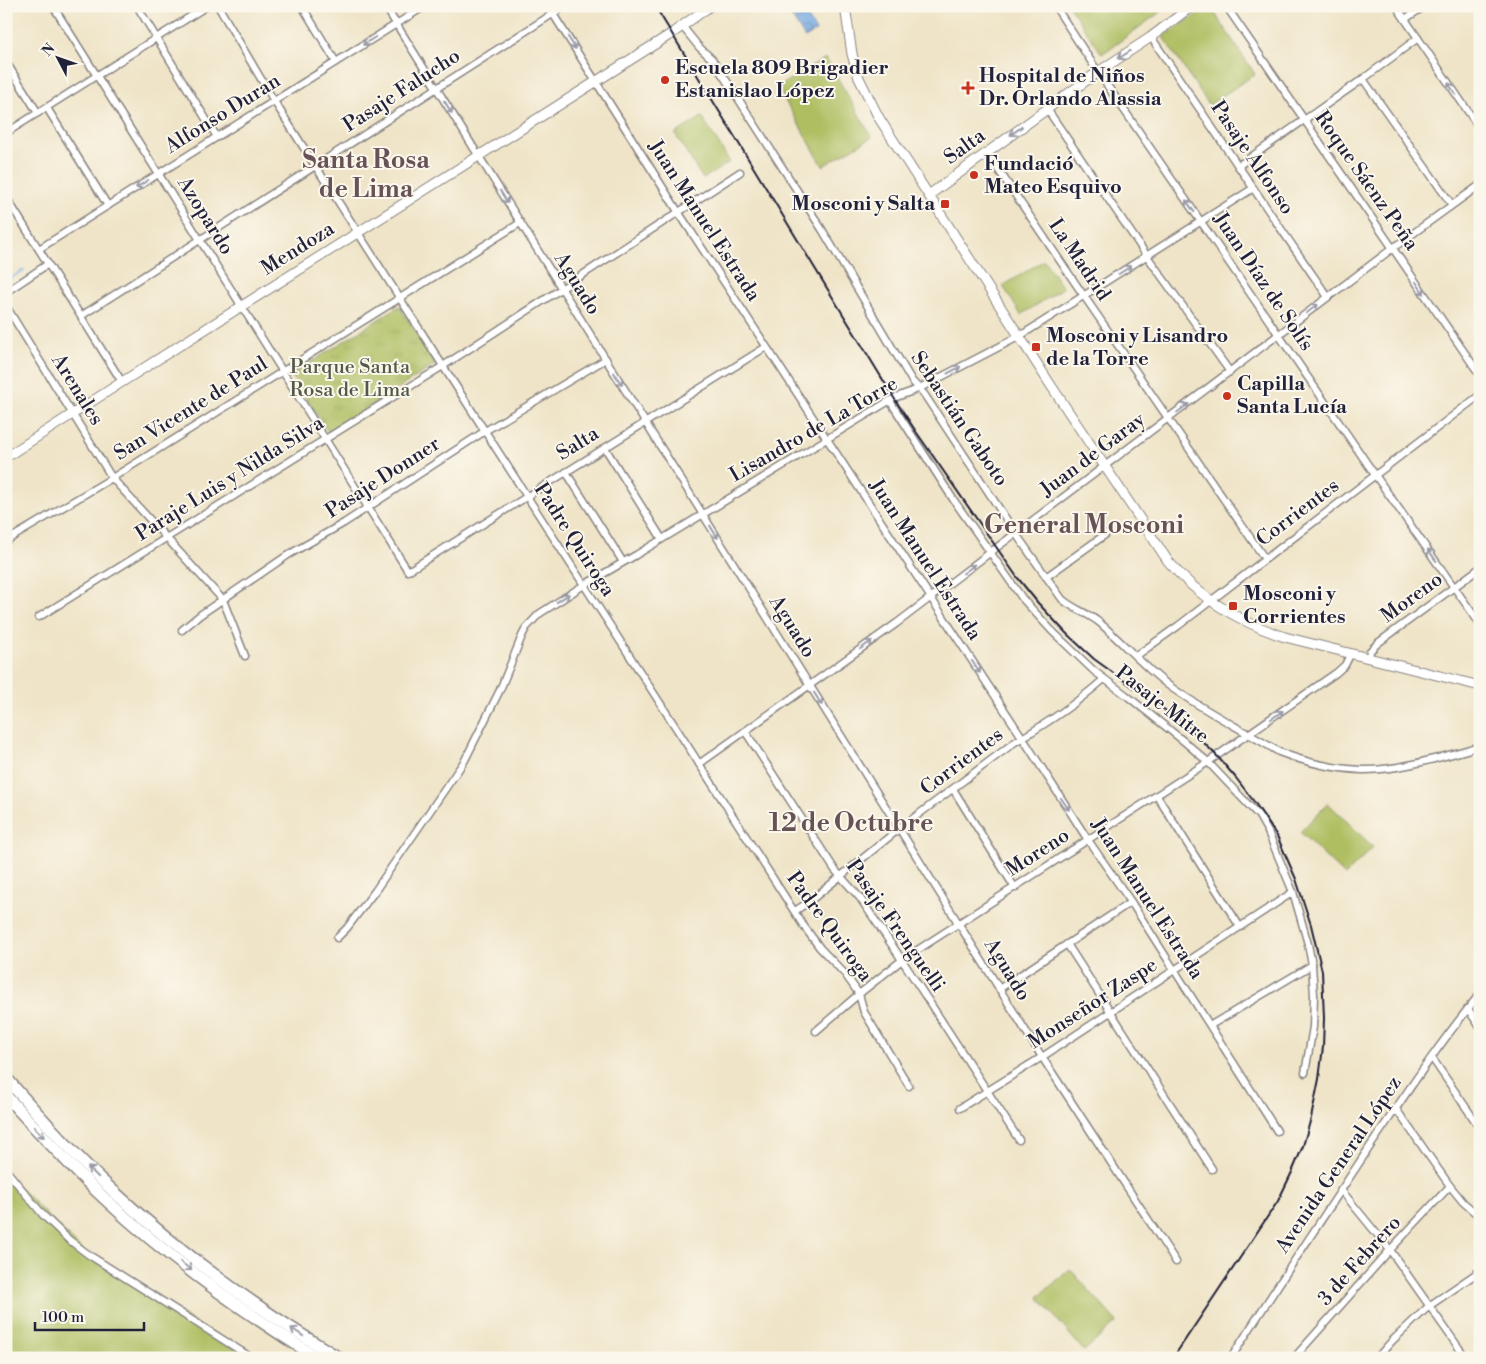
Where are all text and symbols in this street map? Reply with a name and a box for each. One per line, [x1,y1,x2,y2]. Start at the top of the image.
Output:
north arrow [32,32,82,82]
one-way arrow [362,36,376,46]
one-way arrow [567,36,577,50]
text: N [39,40,59,60]
street label: Pasaje Falucho [339,44,465,138]
one-way arrow [1117,50,1131,60]
place label: Escuela 809 Brigadier Estanislao López [675,56,889,104]
place label: Hospital de Niños Dr. Orlando Alassia [979,64,1162,112]
street label: Alfonso Duran [160,69,285,160]
marker: Escuela 809 Brigadier Estanislao López [659,74,671,86]
marker: Hospital de Niños Dr. Orlando Alassia [961,81,975,95]
one-way arrow [1447,82,1457,96]
street label: Pasaje Alfonso [1205,96,1299,220]
one-way arrow [442,100,453,114]
street label: Roque Sáenz Peña [1309,106,1424,256]
street label: Salta [939,123,991,170]
one-way arrow [1010,126,1024,136]
street label: Juan Manuel Estrada [642,135,766,307]
district label: Santa Rosa de Lima [302,145,430,205]
place label: Fundació Mateo Esquivo [984,152,1122,200]
marker: Fundació Mateo Esquivo [968,169,980,181]
street label: Azopardo [171,171,239,260]
one-way arrow [136,179,150,189]
one-way arrow [499,190,509,204]
place label: Mosconi y Salta [792,192,935,217]
marker: Mosconi y Salta [939,198,951,210]
one-way arrow [1185,199,1195,213]
street label: Juan Díaz de Solís [1207,207,1319,356]
street label: La Madrid [1042,214,1116,306]
street label: Mendoza [257,216,340,281]
street label: Aguado [548,247,606,320]
one-way arrow [1117,265,1131,275]
one-way arrow [1415,281,1425,295]
one-way arrow [1305,304,1318,315]
place label: Mosconi y Lisandro de la Torre [1046,324,1228,372]
marker: Mosconi y Lisandro de la Torre [1030,341,1042,353]
street label: Sebastián Gaboto [905,347,1013,491]
street label: Arenales [45,349,109,430]
street label: San Vicente de Paul [110,352,272,466]
park label: Parque Santa Rosa de Lima [290,355,411,403]
one-way arrow [946,365,961,374]
one-way arrow [614,372,624,386]
street label: Lisandro de La Torre [725,372,903,488]
place label: Capilla Santa Lucía [1237,372,1347,420]
marker: Capilla Santa Lucía [1221,390,1233,402]
one-way arrow [1176,403,1190,413]
street label: Juan de Garay [1035,407,1151,503]
street label: Paraje Luis y Nilda Silva [131,410,329,547]
street label: Salta [552,421,604,467]
street label: Pasaje Donner [321,431,445,524]
street label: Juan Manuel Estrada [863,474,987,646]
street label: Corrientes [1252,474,1344,552]
street label: Padre Quiroga [528,478,621,602]
district label: General Mosconi [984,510,1184,541]
one-way arrow [709,524,719,538]
one-way arrow [1427,549,1437,563]
one-way arrow [962,563,975,574]
street label: Moreno [1376,567,1448,629]
place label: Mosconi y Corrientes [1243,582,1346,630]
street label: Aguado [763,590,821,663]
one-way arrow [556,593,570,603]
marker: Mosconi y Corrientes [1227,600,1239,612]
one-way arrow [859,640,873,650]
one-way arrow [971,660,981,674]
street label: Pasaje Mitre [1110,661,1214,749]
one-way arrow [814,692,824,706]
one-way arrow [1270,709,1283,720]
street label: Corrientes [916,723,1008,801]
one-way arrow [1060,796,1070,810]
district label: 12 de Octubre [769,808,933,839]
street label: Juan Manuel Estrada [1085,813,1209,985]
street label: Moreno [1002,823,1074,883]
street label: Pasaje Frenguelli [840,855,950,997]
street label: Padre Quiroga [781,867,878,988]
street label: Aguado [978,933,1036,1006]
street label: Monseñor Zaspe [1024,953,1162,1055]
street label: Avenida General López [1270,1072,1408,1259]
one-way arrow [33,1125,45,1138]
one-way arrow [87,1166,99,1178]
street label: 3 de Febrero [1313,1211,1407,1311]
one-way arrow [179,1261,192,1272]
scale bar [35,1299,144,1331]
text: 100 m [42,1308,84,1327]
one-way arrow [291,1327,305,1337]

